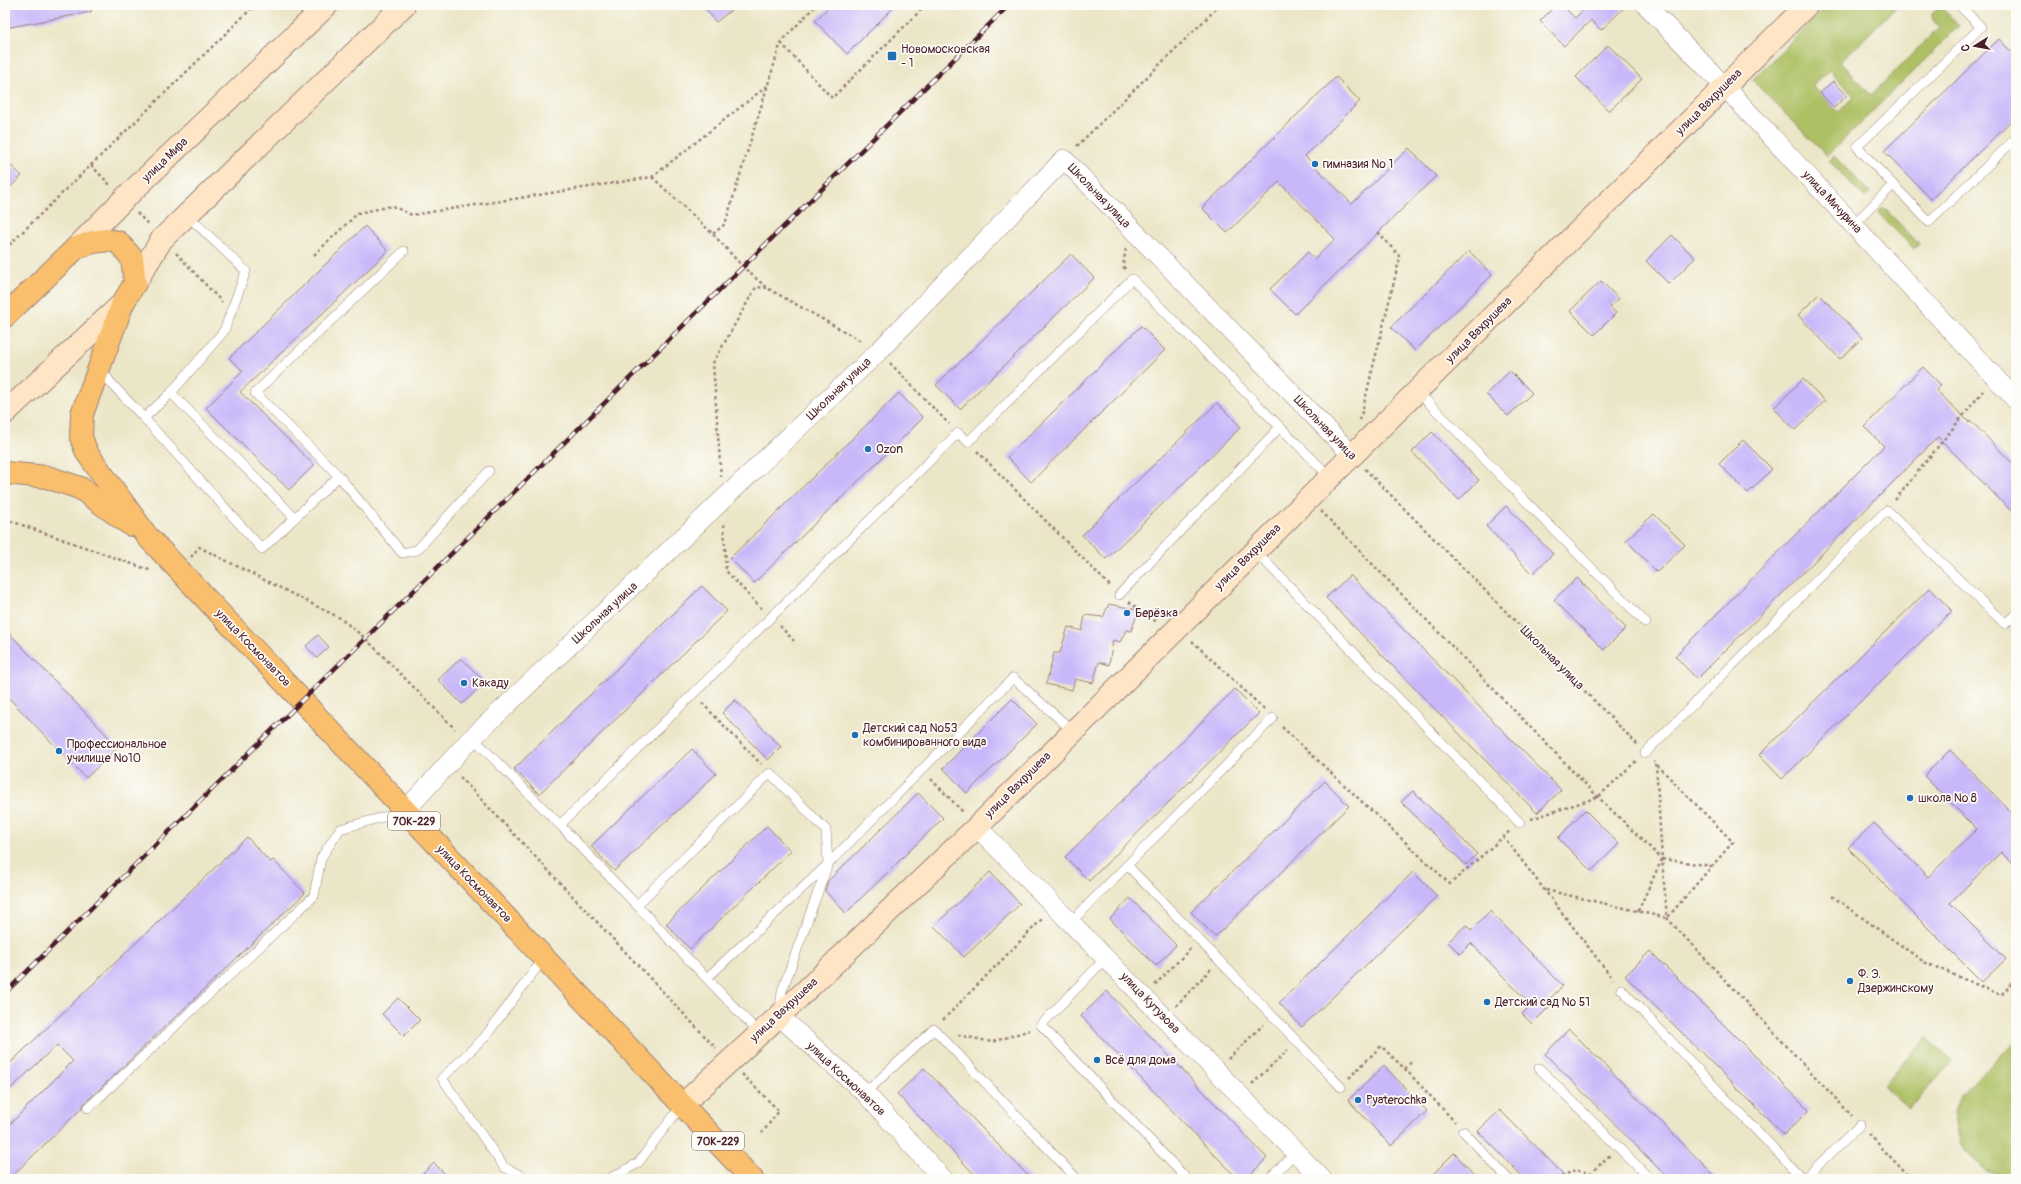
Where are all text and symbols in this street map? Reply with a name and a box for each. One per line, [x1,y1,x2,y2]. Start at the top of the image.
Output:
north arrow [1955,26,1995,66]
place label: Новомосковская - 1 [901,42,990,71]
text: С [1959,43,1973,52]
marker: Новомосковская - 1 [886,50,898,62]
street label: улица Вахрушева [1672,65,1746,139]
street label: улица Мира [138,134,191,186]
place label: гимназия № 1 [1323,157,1393,172]
marker: гимназия № 1 [1310,159,1320,169]
street label: Школьная улица [1064,161,1134,232]
street label: улица Мичурина [1798,167,1865,237]
street label: улица Вахрушева [1442,293,1516,367]
street label: Школьная улица [804,354,875,424]
street label: Школьная улица [1290,393,1360,464]
place label: Ozon [876,442,903,457]
marker: Ozon [863,444,873,454]
street label: улица Вахрушева [1211,520,1285,594]
street label: Школьная улица [569,579,641,647]
street label: улица Космонавтов [211,605,294,690]
place label: Берёзка [1135,606,1178,621]
marker: Берёзка [1122,608,1132,618]
street label: Школьная улица [1517,623,1587,693]
place label: Какаду [472,676,509,691]
marker: Какаду [459,678,469,688]
place label: Детский сад №53 комбинированного вида [862,721,987,750]
marker: Детский сад №53 комбинированного вида [850,730,860,740]
place label: Профессиональное училище №10 [66,737,167,766]
marker: Профессиональное училище №10 [54,746,64,756]
street label: улица Вахрушева [981,748,1055,822]
place label: школа № 8 [1918,791,1977,806]
marker: школа № 8 [1905,793,1915,803]
road number: 70К-229 [388,812,440,830]
street label: улица Космонавтов [432,841,515,926]
place label: Ф. Э. Дзержинскому [1857,967,1933,996]
street label: улица Кутузова [1116,969,1183,1037]
street label: улица Вахрушева [746,974,821,1046]
marker: Ф. Э. Дзержинскому [1845,976,1855,986]
place label: Детский сад № 51 [1494,995,1590,1010]
marker: Детский сад № 51 [1482,997,1492,1007]
street label: улица Космонавтов [803,1038,889,1119]
place label: Всё для дома [1105,1053,1176,1068]
marker: Всё для дома [1092,1055,1102,1065]
place label: Pyaterochka [1366,1093,1427,1108]
marker: Pyaterochka [1353,1095,1363,1105]
road number: 70К-229 [692,1132,744,1150]

